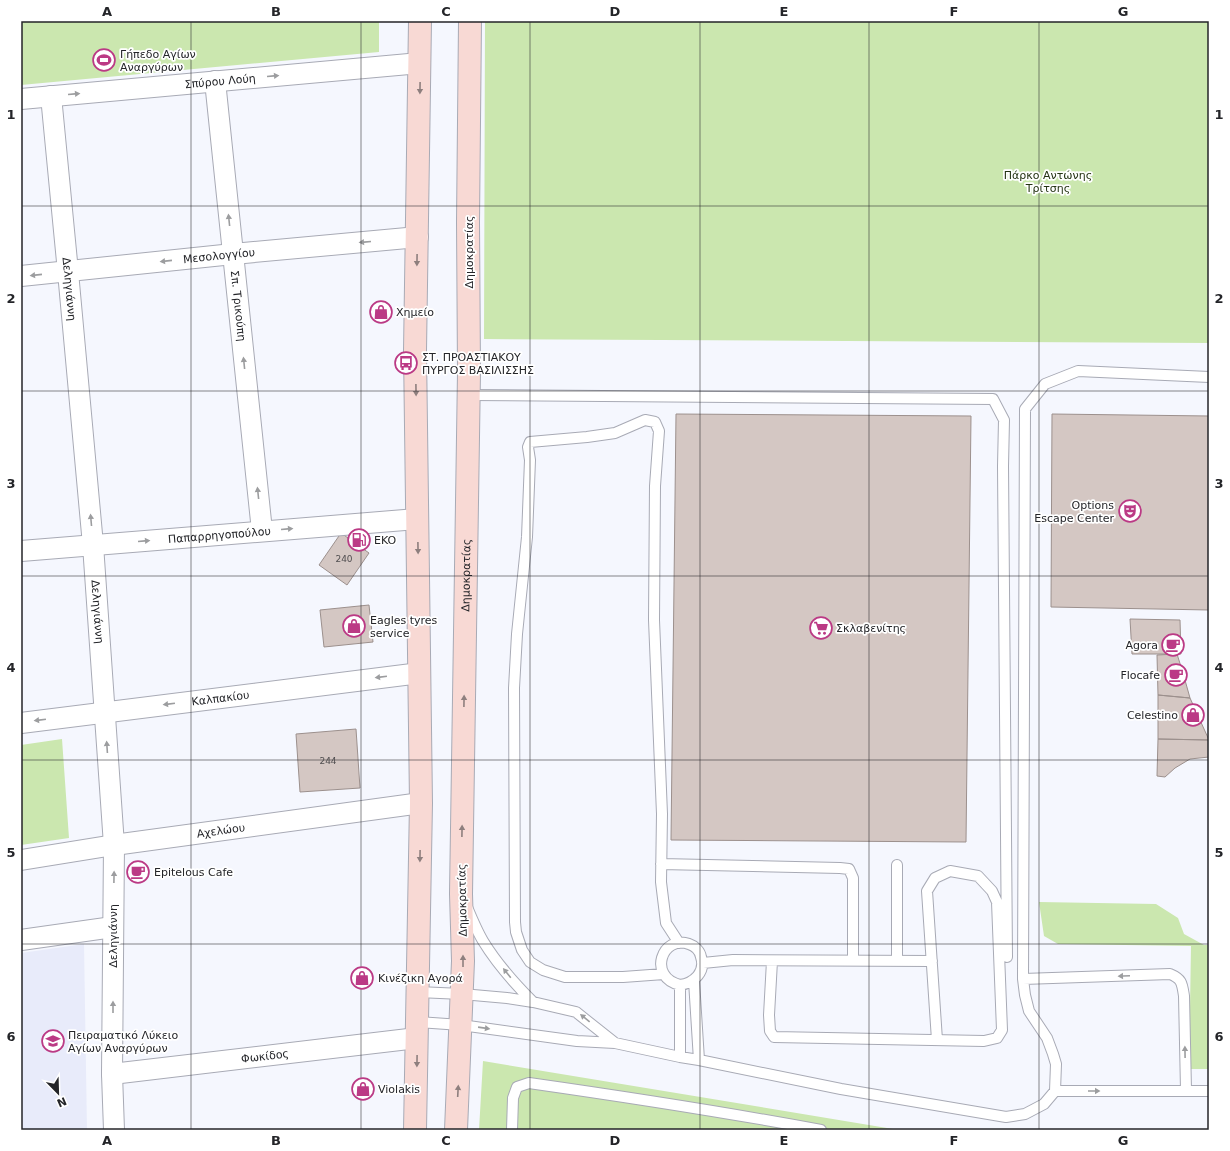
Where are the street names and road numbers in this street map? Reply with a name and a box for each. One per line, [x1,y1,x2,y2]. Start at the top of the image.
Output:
street label: Σπύρου Λούη [184,72,256,91]
street label: Δημοκρατίας [463,216,476,289]
street label: Μεσολογγίου [182,246,256,266]
street label: Δεληγιάννη [60,257,78,322]
street label: Σπ. Τρικούπη [228,270,248,342]
street label: Παπαρρηγοπούλου [168,525,271,546]
street label: Δημοκρατίας [459,539,473,612]
street label: Δεληγιάννη [88,580,106,644]
street label: Καλπακίου [191,688,250,709]
street label: Αχελώου [196,821,246,841]
street label: Δημοκρατίας [455,863,470,937]
street label: Δεληγιάννη [107,904,120,968]
street label: Φωκίδος [240,1047,290,1066]

